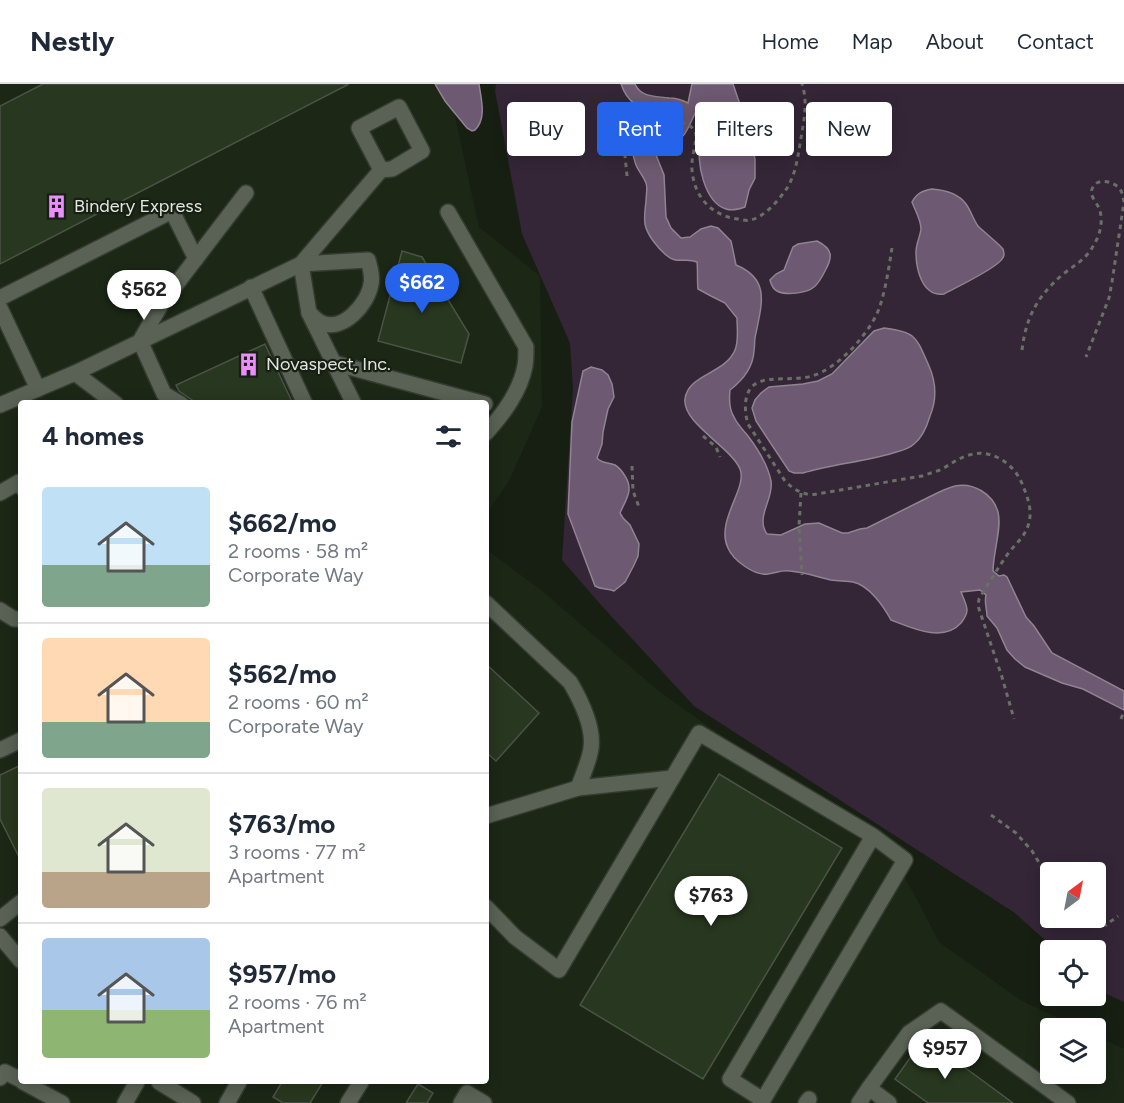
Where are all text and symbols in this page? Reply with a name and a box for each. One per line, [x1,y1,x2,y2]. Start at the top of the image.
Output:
text: Nestly [30,24,114,58]
text: Home [762,29,819,54]
text: Map [852,29,893,54]
text: About [926,29,984,54]
text: Contact [1017,29,1094,54]
chip: Buy [507,102,585,156]
chip: Rent [597,102,683,156]
chip: Filters [695,102,794,156]
chip: New [806,102,892,156]
building icon: Bindery Express [43,193,69,219]
place label: Bindery Express [74,195,202,217]
pin: $662 [386,263,458,314]
pin: $562 [108,270,180,321]
text: $662 [399,270,445,294]
text: $562 [121,277,167,301]
building icon: Novaspect, Inc. [235,351,261,377]
place label: Novaspect, Inc. [266,353,391,375]
text: 4 homes [42,420,144,452]
icon: filters [432,420,465,453]
text: $662/mo [228,507,337,539]
icon: home [90,511,162,583]
text: 2 rooms · 58 m² [228,539,368,563]
text: Corporate Way [228,563,364,587]
text: $562/mo [228,658,337,690]
icon: home [90,662,162,734]
text: 2 rooms · 60 m² [228,690,369,714]
text: Corporate Way [228,714,364,738]
text: $763/mo [228,808,335,840]
icon: home [90,812,162,884]
text: 3 rooms · 77 m² [228,840,366,864]
north arrow [1040,862,1106,928]
map controls [1040,862,1106,1084]
text: Apartment [228,864,325,888]
pin: $763 [675,876,747,927]
text: $763 [689,883,733,907]
button: locate [1040,940,1106,1006]
text: $957/mo [228,958,336,990]
icon: home [90,962,162,1034]
text: 2 rooms · 76 m² [228,990,367,1014]
text: Apartment [228,1014,325,1038]
button: layers [1040,1018,1106,1084]
pin: $957 [909,1029,981,1080]
text: $957 [922,1036,968,1060]

